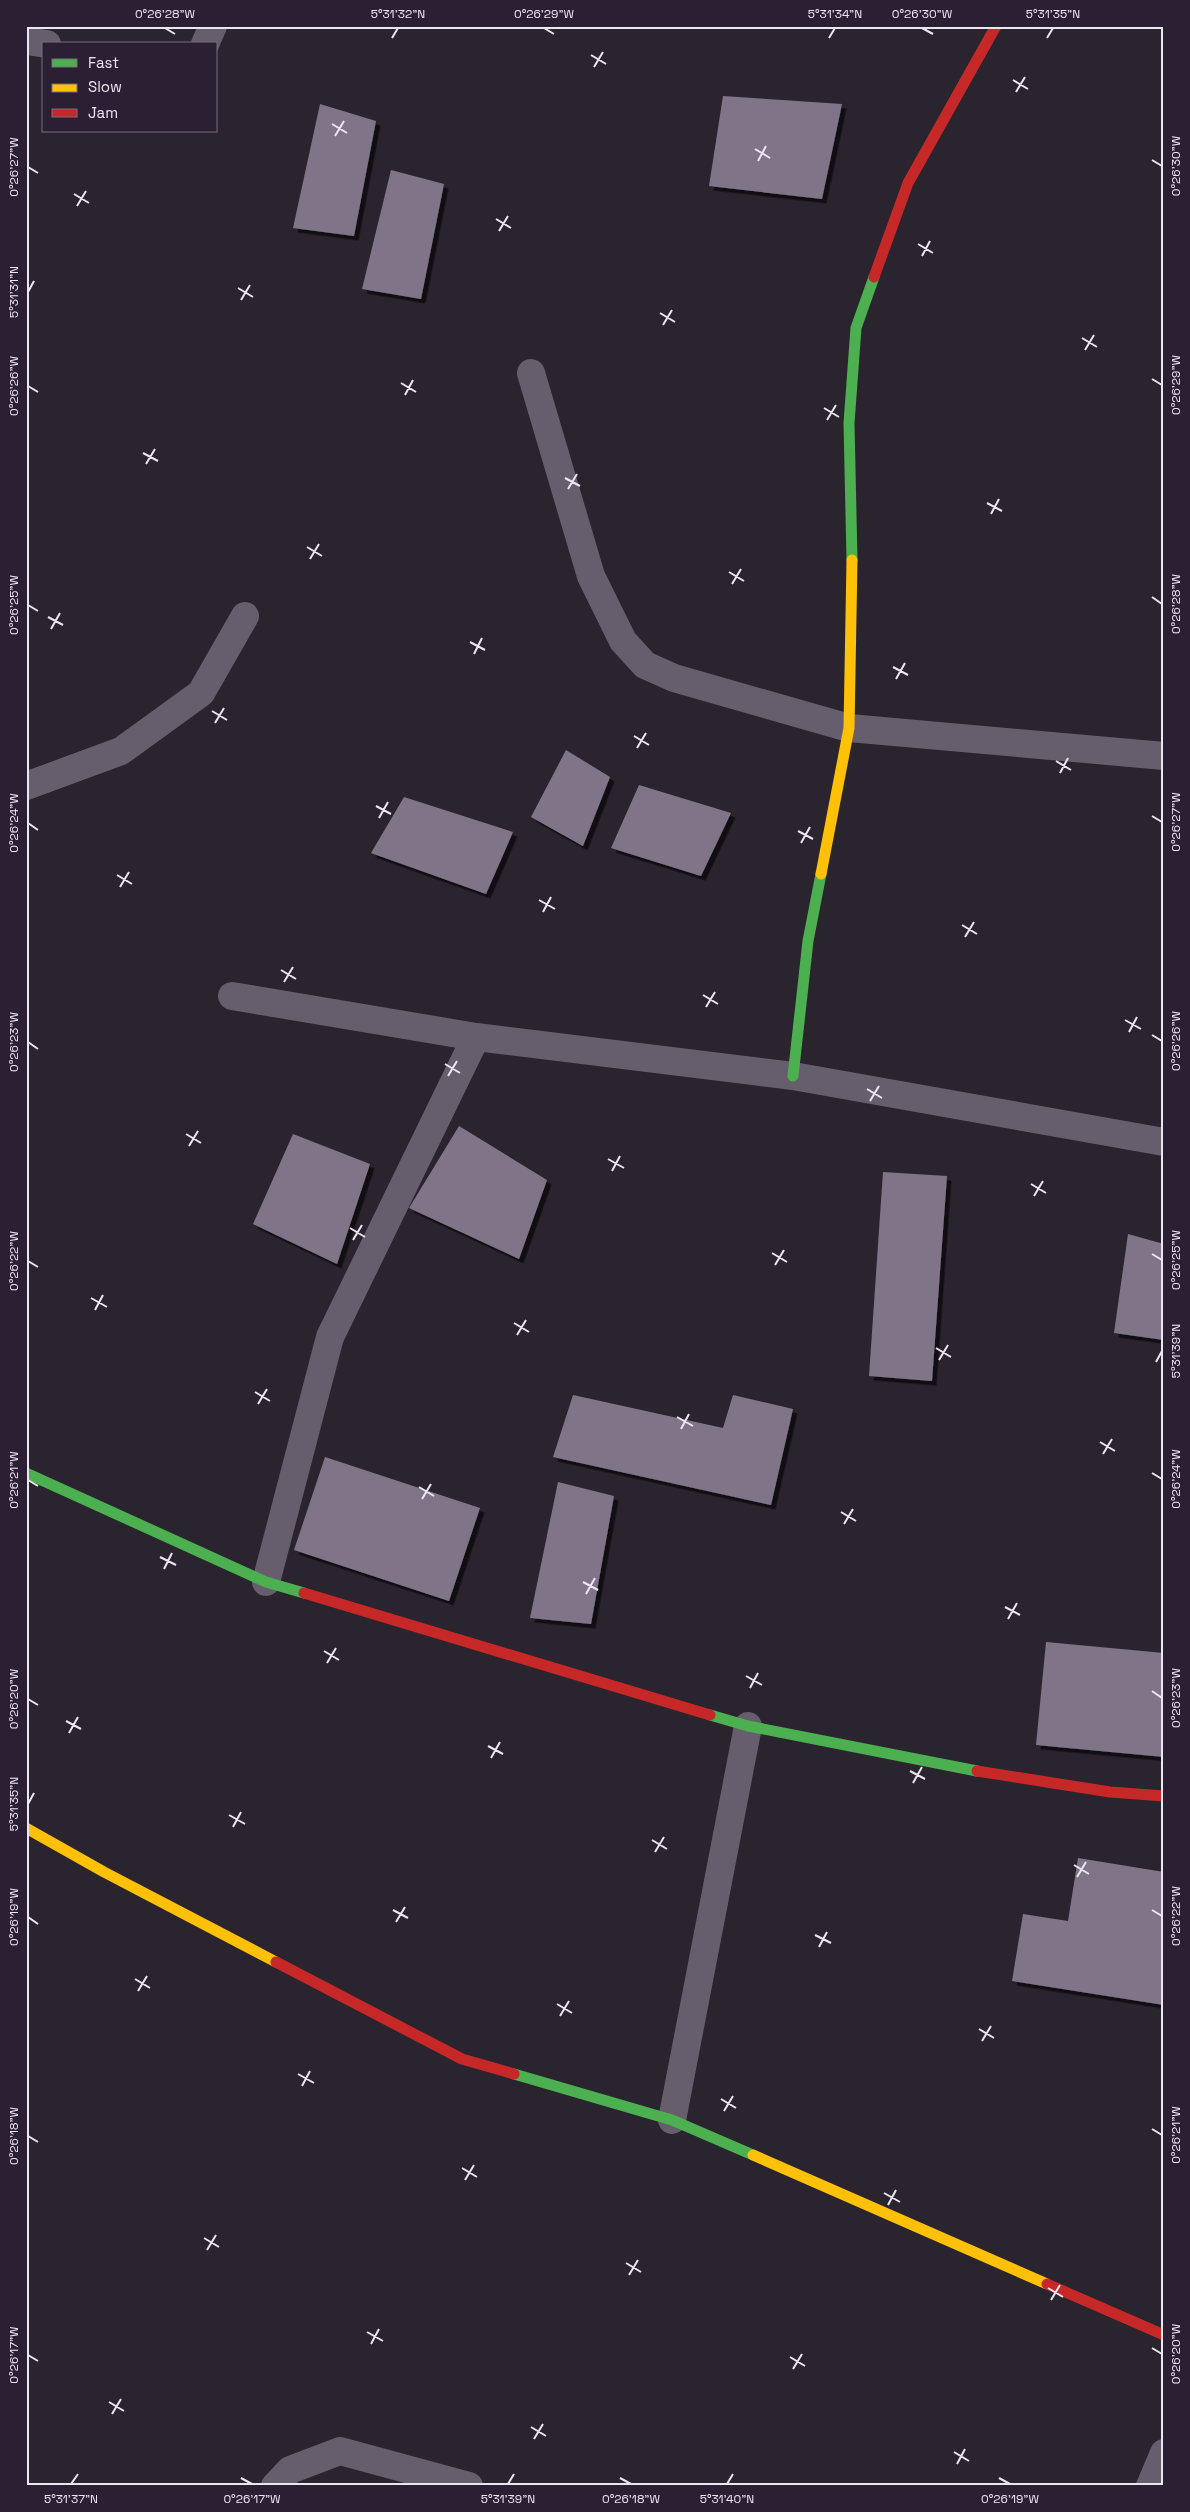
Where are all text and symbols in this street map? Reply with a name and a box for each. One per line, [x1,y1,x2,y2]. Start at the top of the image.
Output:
text: 0°26'28"W [135,6,196,22]
text: 5°31'32"N [371,6,425,22]
text: 0°26'29"W [514,6,574,22]
text: 5°31'34"N [808,6,862,22]
text: 0°26'30"W [892,6,953,22]
text: 5°31'35"N [1026,6,1080,22]
legend [42,42,218,132]
text: Fast [88,53,119,72]
text: Slow [88,77,122,96]
text: Jam [88,103,118,122]
text: 0°26'30"W [1168,135,1184,196]
text: 0°26'27"W [6,137,22,197]
text: 5°31'31"N [6,266,22,318]
text: 0°26'26"W [6,355,22,416]
text: 0°26'29"W [1168,355,1184,415]
text: 0°26'28"W [1168,573,1184,634]
text: 0°26'25"W [6,575,22,635]
text: 0°26'27"W [1168,792,1184,852]
text: 0°26'24"W [6,793,22,853]
text: 0°26'26"W [1168,1010,1184,1071]
text: 0°26'23"W [6,1012,22,1072]
text: 0°26'25"W [1168,1230,1184,1290]
text: 0°26'22"W [6,1231,22,1291]
text: 5°31'39"N [1168,1324,1184,1378]
text: 0°26'24"W [1168,1449,1184,1509]
text: 0°26'21"W [6,1451,22,1509]
text: 0°26'20"W [6,1668,22,1729]
text: 0°26'23"W [1168,1668,1184,1728]
text: 5°31'35"N [6,1777,22,1831]
text: 0°26'22"W [1168,1886,1184,1946]
text: 0°26'19"W [6,1888,22,1946]
text: 0°26'21"W [1168,2106,1184,2164]
text: 0°26'18"W [6,2107,22,2165]
text: 0°26'20"W [1168,2323,1184,2384]
text: 0°26'17"W [6,2326,22,2384]
text: 5°31'37"N [44,2491,98,2507]
text: 0°26'17"W [223,2491,281,2507]
text: 5°31'39"N [481,2491,535,2507]
text: 0°26'18"W [602,2491,660,2507]
text: 5°31'40"N [700,2491,754,2507]
text: 0°26'19"W [981,2491,1039,2507]

